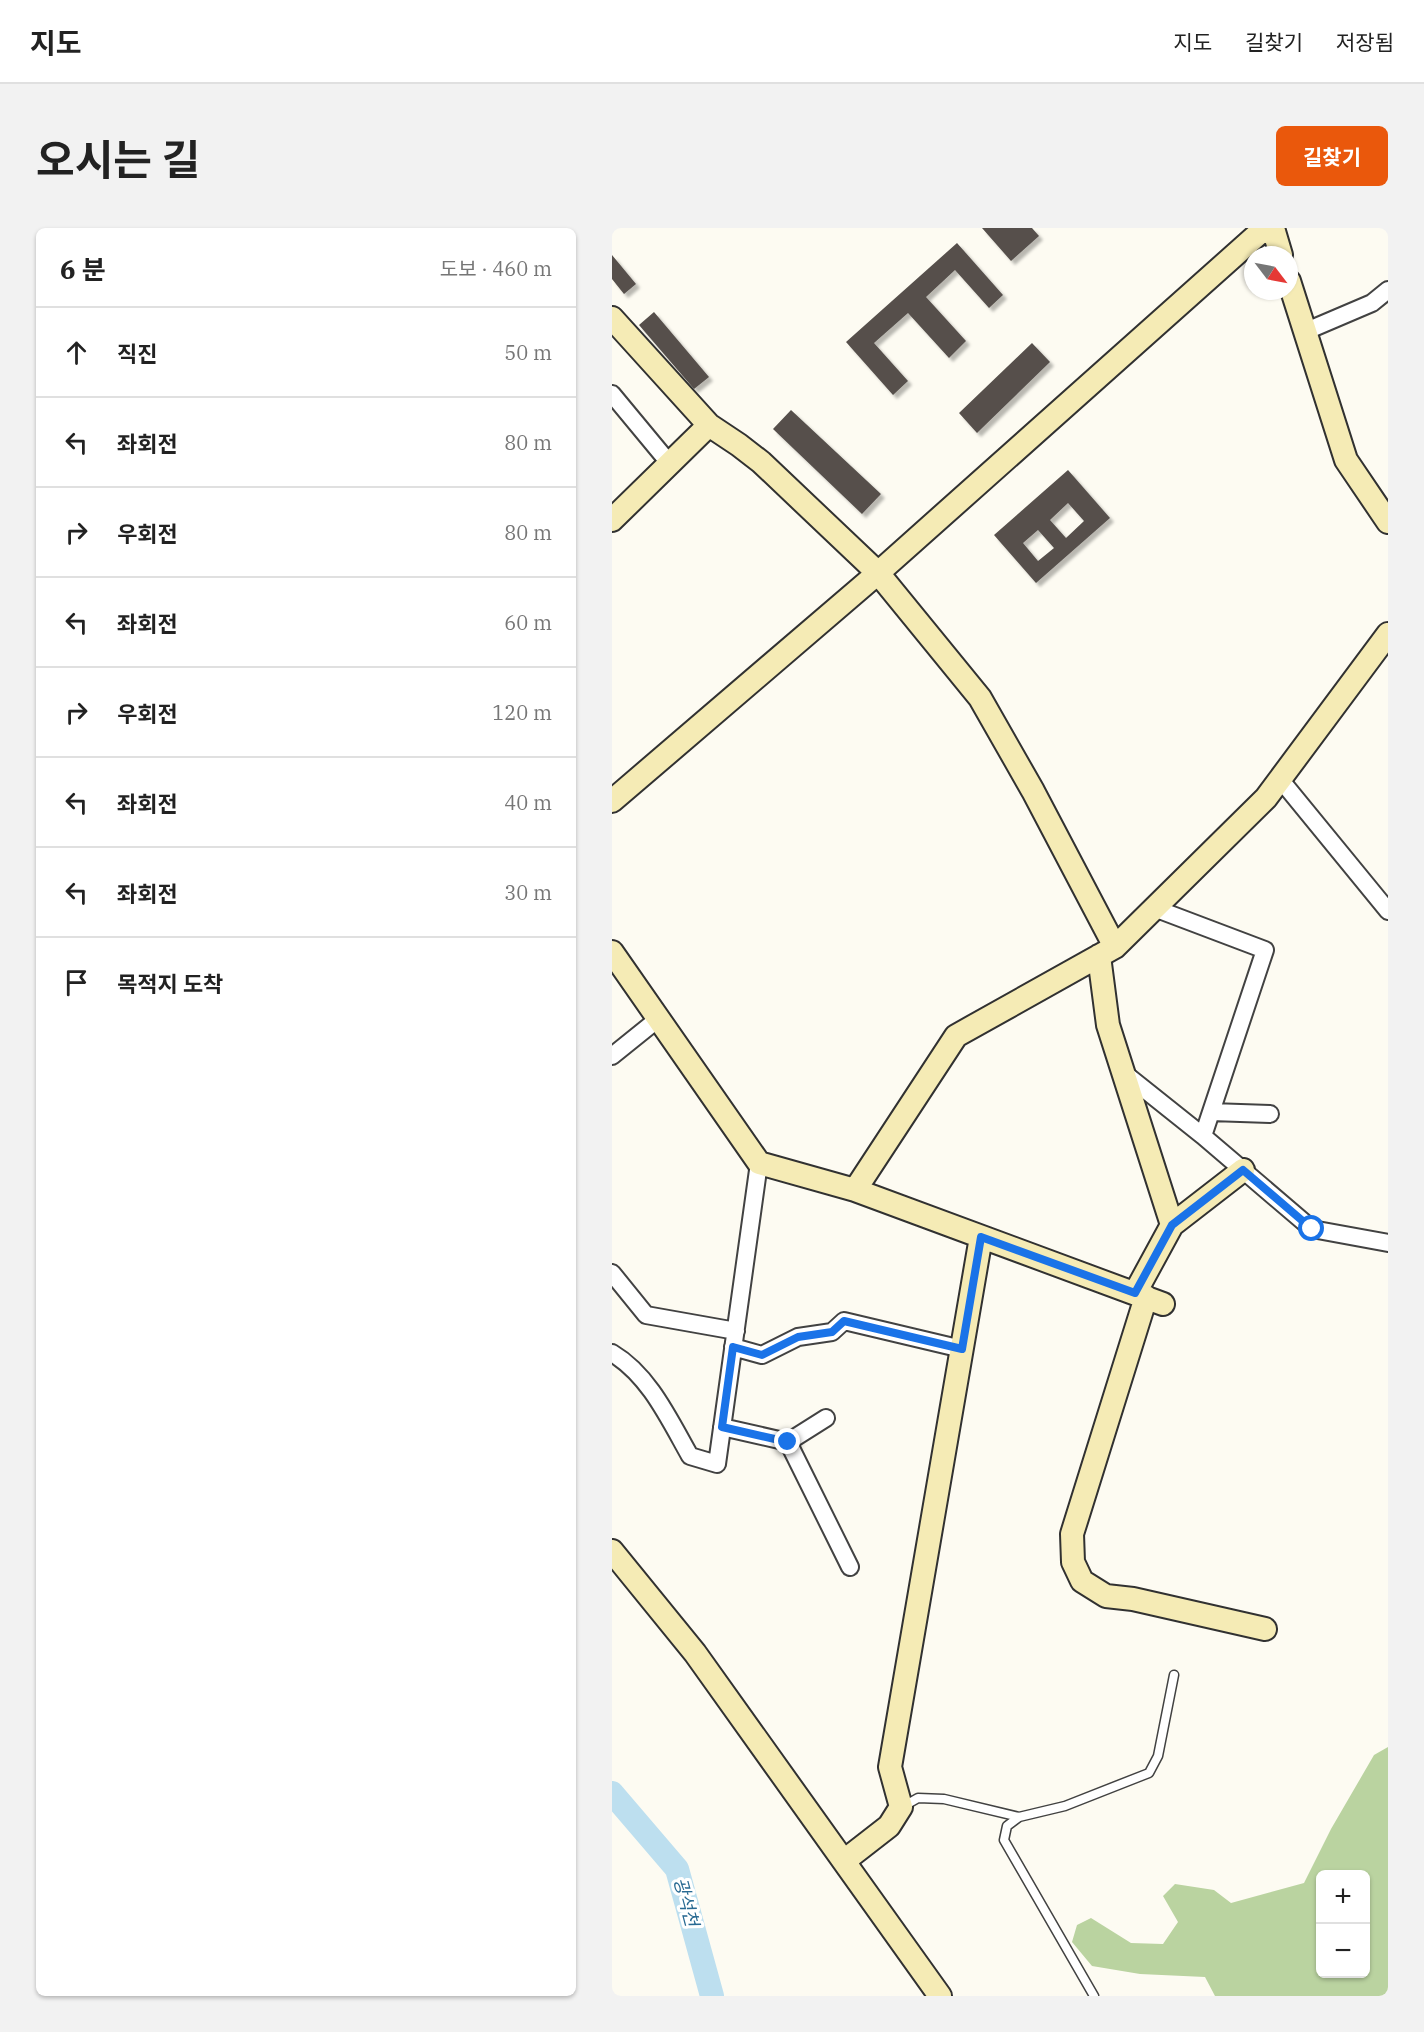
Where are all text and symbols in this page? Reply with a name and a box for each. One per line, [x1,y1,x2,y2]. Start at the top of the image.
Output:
text: 지도 [30,24,82,61]
text: 지도 [1173,28,1212,56]
text: 길찾기 [1245,28,1303,56]
text: 저장됨 [1336,28,1394,56]
button: 길찾기 [1276,126,1388,186]
text: 오시는 길 [36,132,200,187]
north arrow [1244,246,1298,300]
text: 6 분 [60,252,106,286]
text: 도보 · 460 m [440,255,552,282]
icon: ahead [60,336,93,369]
text: 직진 [117,339,157,368]
text: 50 m [504,339,552,366]
icon: left [60,426,93,459]
text: 좌회전 [117,429,178,458]
text: 80 m [504,429,552,456]
icon: right [60,516,93,549]
text: 우회전 [117,519,178,548]
text: 80 m [504,519,552,546]
icon: left [60,606,93,639]
text: 좌회전 [117,609,178,638]
text: 60 m [504,609,552,636]
icon: right [60,696,93,729]
text: 우회전 [117,699,178,728]
text: 120 m [492,699,552,726]
icon: left [60,786,93,819]
text: 좌회전 [117,789,178,818]
text: 40 m [504,789,552,816]
icon: left [60,876,93,909]
text: 좌회전 [117,879,178,908]
text: 30 m [504,879,552,906]
icon: arrive [60,966,93,999]
text: 목적지 도착 [117,969,223,998]
route start [1298,1215,1324,1241]
route end [774,1428,800,1454]
map controls [1316,1870,1370,1978]
button: + [1316,1870,1370,1924]
water label: 광석천 [669,1875,705,1931]
button: − [1316,1924,1370,1978]

